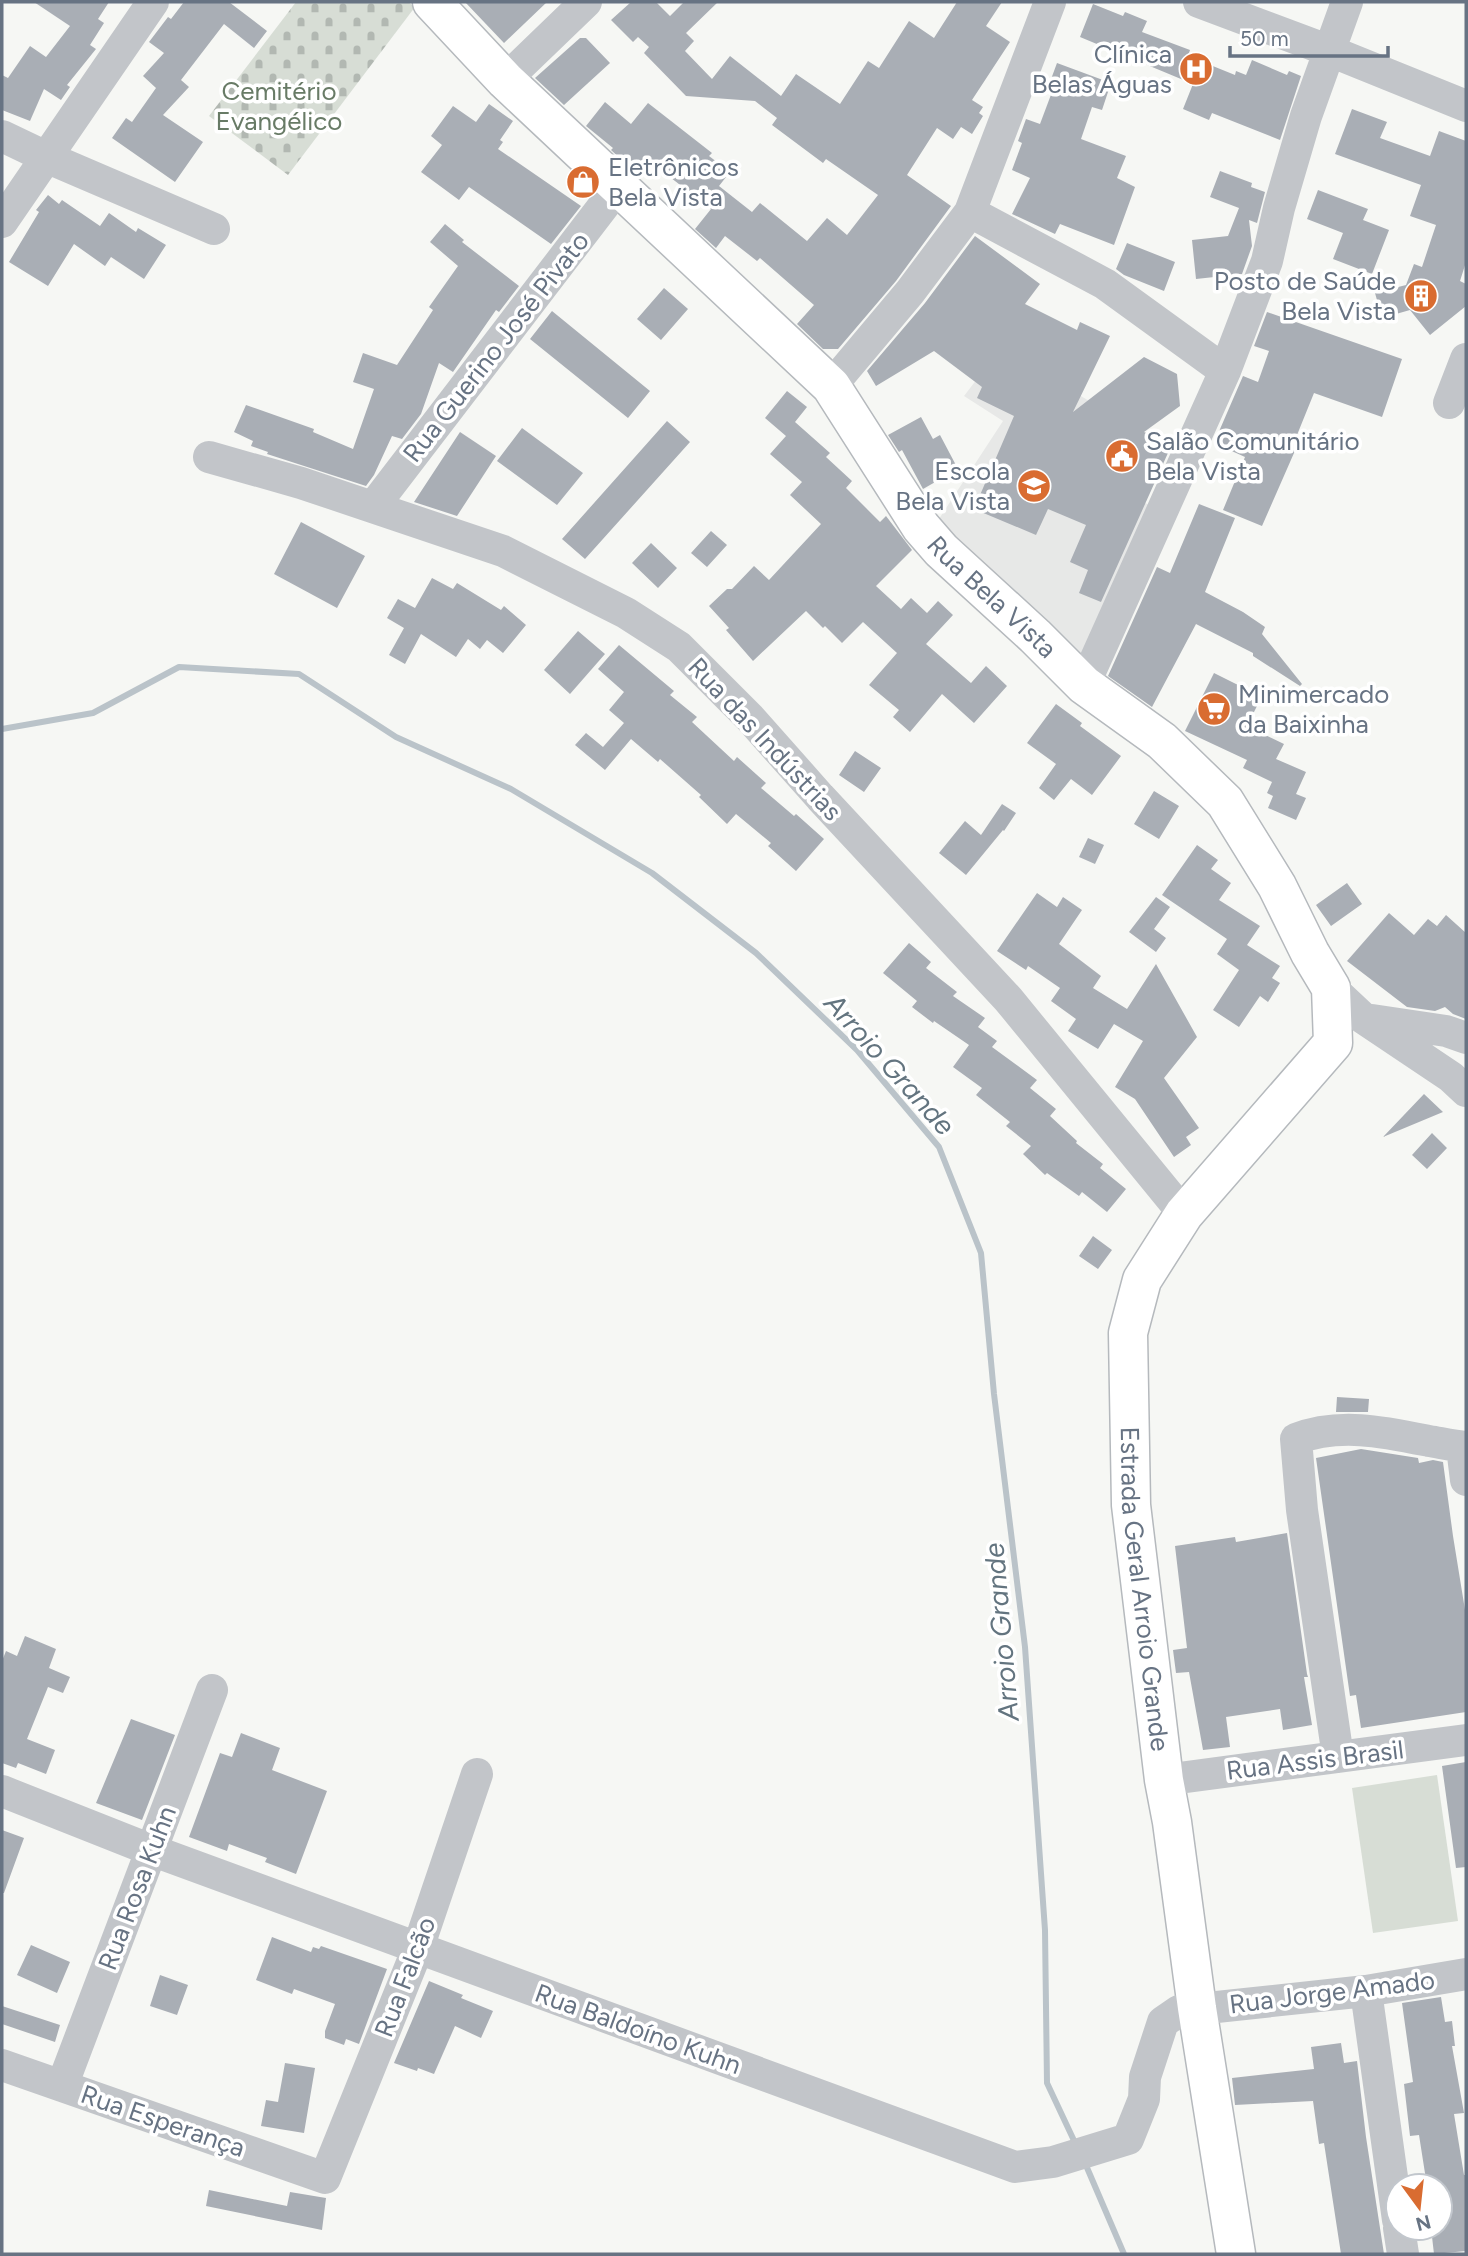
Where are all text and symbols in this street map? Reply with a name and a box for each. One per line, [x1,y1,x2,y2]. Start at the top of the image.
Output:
scale bar [1230,14,1388,58]
text: 50 m [1240,26,1289,51]
place label: Clínica Belas Águas [1032,38,1172,100]
hospital icon: Clínica Belas Águas [1177,50,1215,88]
park label: Cemitério Evangélico [216,75,342,137]
place label: Eletrônicos Bela Vista [608,151,739,213]
shop icon: Eletrônicos Bela Vista [564,163,602,201]
street label: Rua Guerino José Pivato [396,225,596,469]
place label: Posto de Saúde Bela Vista [1214,265,1396,327]
building icon: Posto de Saúde Bela Vista [1402,277,1440,315]
place label: Salão Comunitário Bela Vista [1146,425,1360,487]
public building icon: Salão Comunitário Bela Vista [1103,437,1141,475]
place label: Escola Bela Vista [895,455,1010,517]
school or university icon: Escola Bela Vista [1015,467,1053,505]
street label: Rua Bela Vista [920,529,1064,665]
street label: Rua das Indústrias [681,651,849,827]
place label: Minimercado da Baixinha [1238,678,1389,740]
supermarket icon: Minimercado da Baixinha [1195,690,1233,728]
water label: Arroio Grande [817,985,962,1142]
street label: Estrada Geral Arroio Grande [1114,1426,1176,1753]
water label: Arroio Grande [976,1541,1026,1724]
street label: Rua Assis Brasil [1224,1733,1406,1787]
street label: Rua Rosa Kuhn [91,1802,183,1974]
street label: Rua Falcão [368,1913,442,2041]
street label: Rua Jorge Amado [1227,1964,1437,2020]
street label: Rua Baldoíno Kuhn [531,1977,745,2081]
street label: Rua Esperança [77,2078,249,2164]
north arrow [1384,2172,1454,2242]
text: N [1413,2210,1433,2236]

